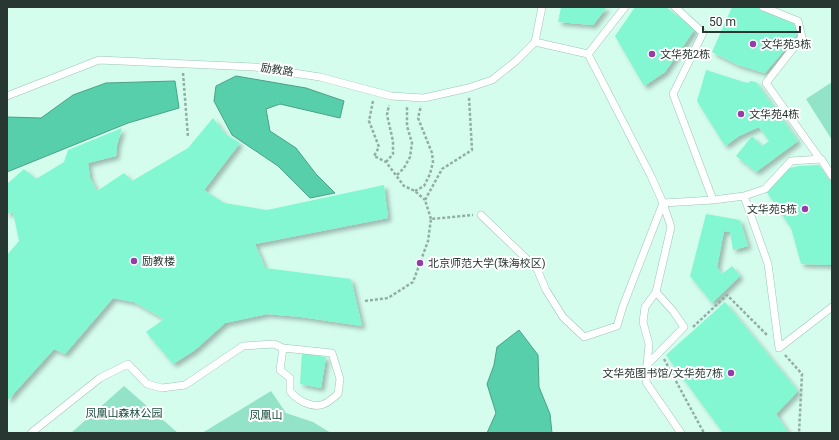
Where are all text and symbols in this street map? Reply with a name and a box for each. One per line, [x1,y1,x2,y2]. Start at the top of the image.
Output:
scale bar [703,8,800,34]
text: 50 m [709,15,736,29]
place label: 文华苑3栋 [761,38,811,51]
marker: 文华苑3栋 [748,39,758,49]
place label: 文华苑2栋 [660,48,710,61]
marker: 文华苑2栋 [647,49,657,59]
street label: 励教路 [260,61,294,79]
place label: 文华苑4栋 [749,108,799,121]
marker: 文华苑4栋 [736,109,746,119]
place label: 文华苑5栋 [747,203,797,216]
marker: 文华苑5栋 [800,204,810,214]
place label: 励教楼 [142,255,175,268]
marker: 励教楼 [129,256,139,266]
place label: 北京师范大学(珠海校区) [428,257,546,270]
marker: 北京师范大学(珠海校区) [415,258,425,268]
place label: 文华苑图书馆/文华苑7栋 [602,367,723,380]
marker: 文华苑图书馆/文华苑7栋 [726,368,736,378]
park label: 凤凰山森林公园 [86,407,163,420]
park label: 凤凰山 [250,409,283,422]

